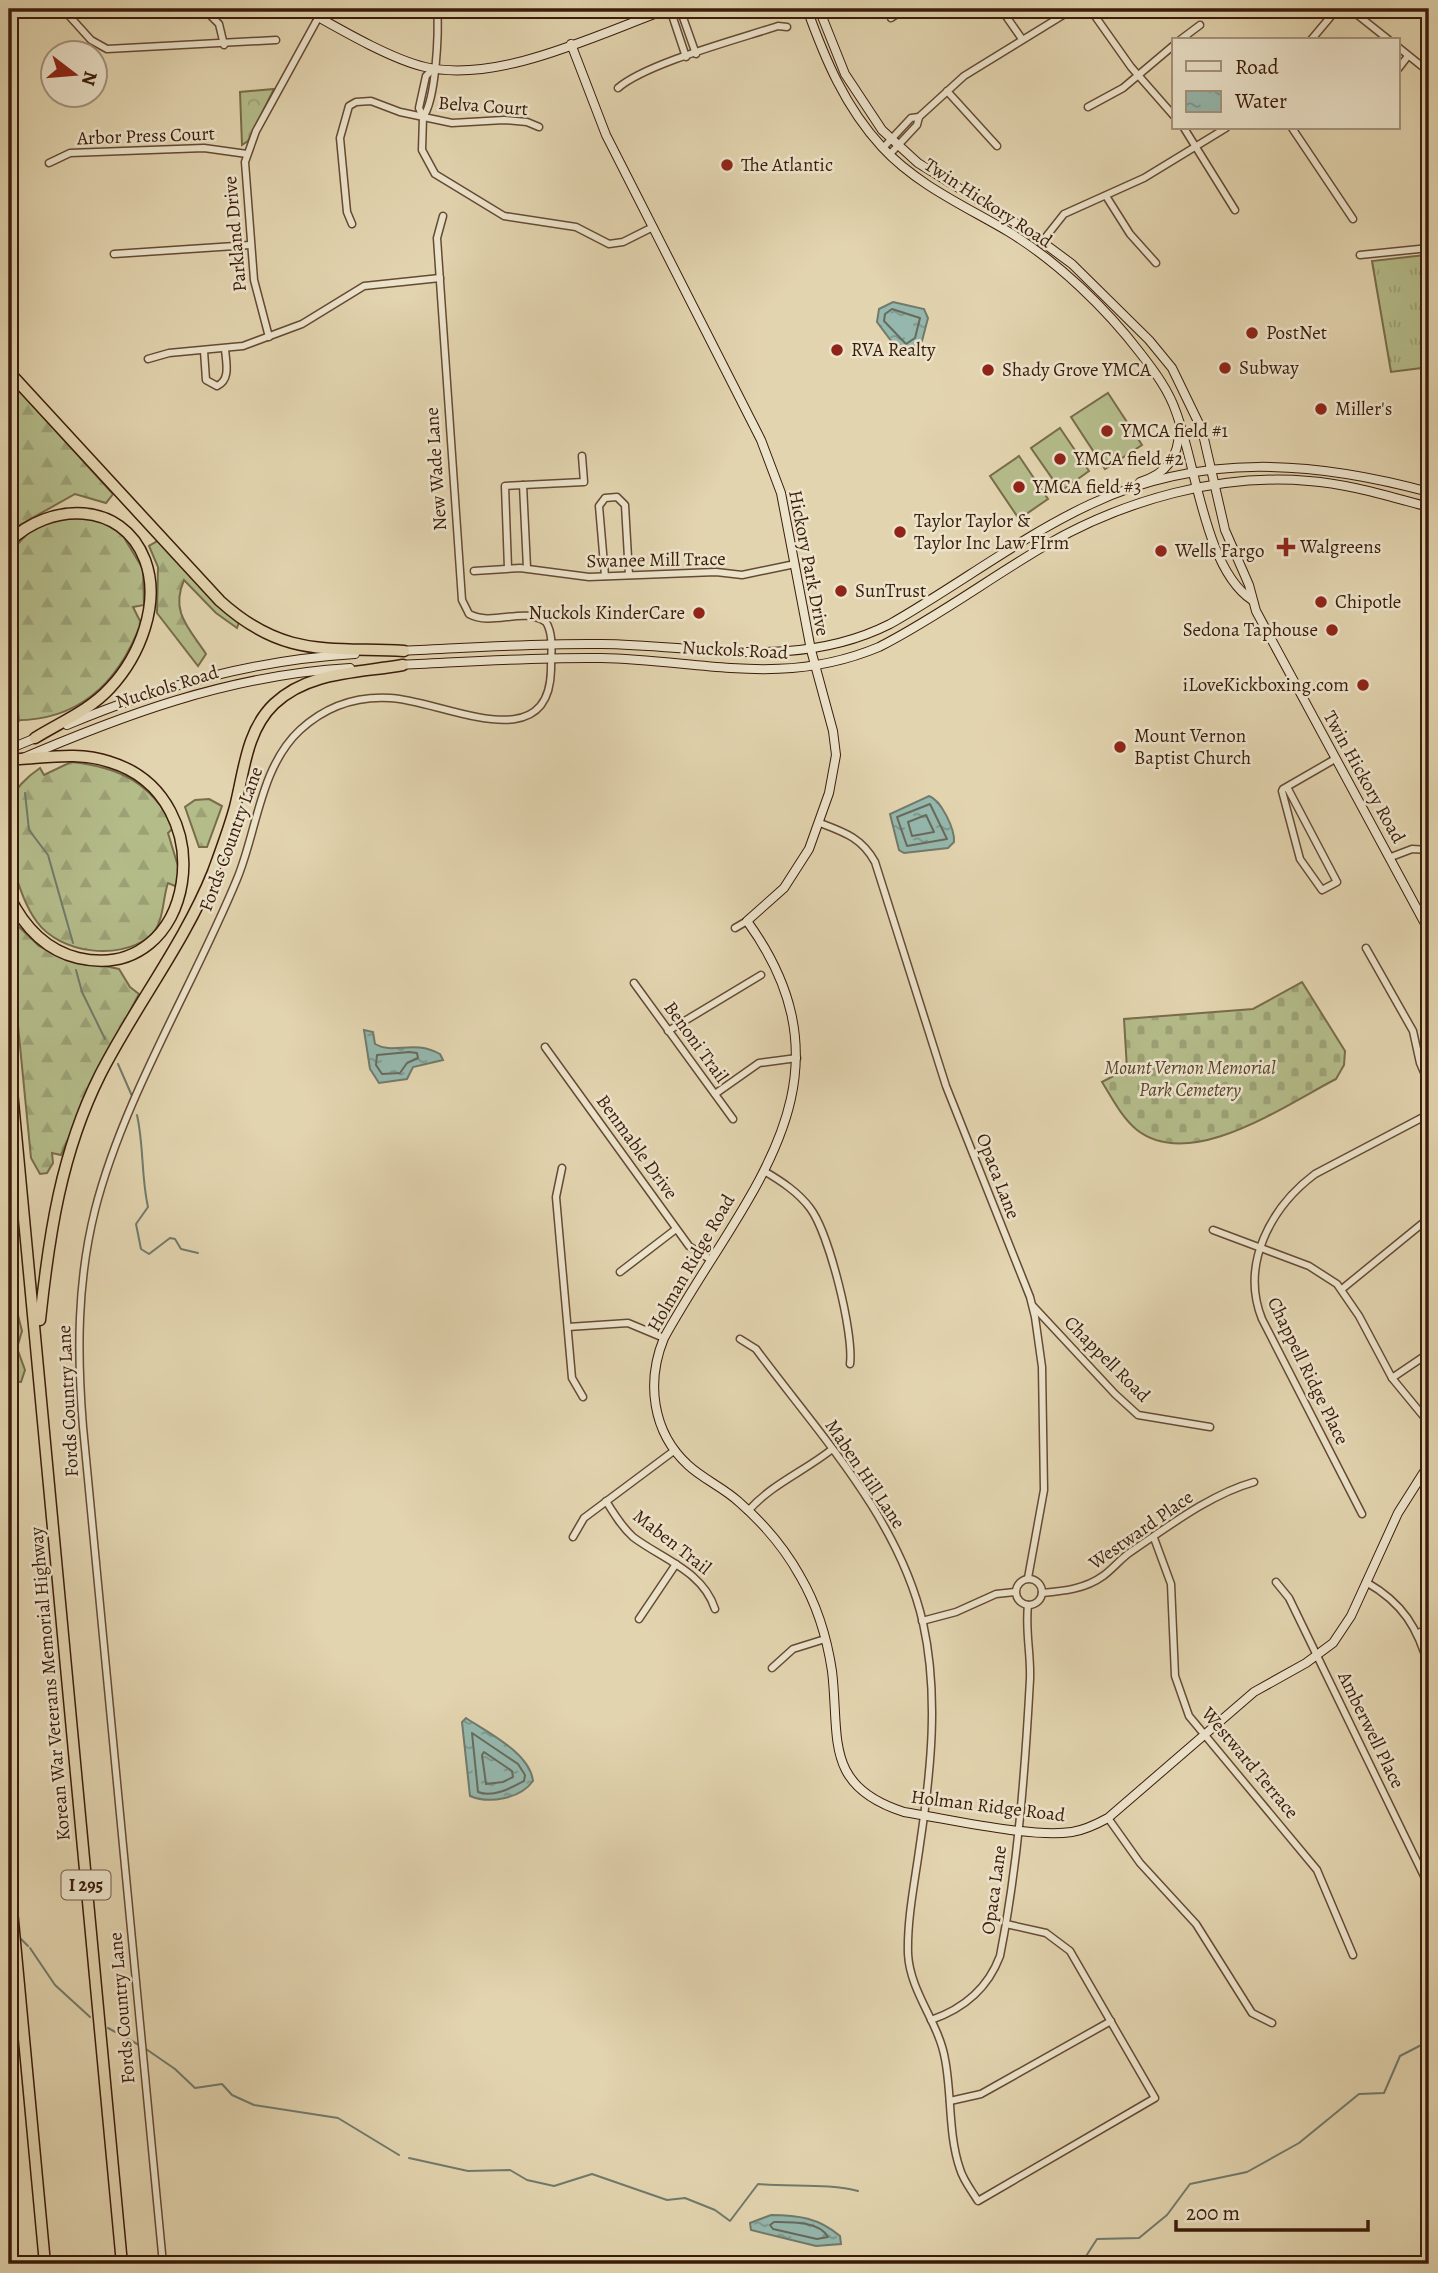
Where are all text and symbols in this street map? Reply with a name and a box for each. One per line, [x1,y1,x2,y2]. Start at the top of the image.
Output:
north arrow [38,38,108,108]
legend [1172,38,1400,130]
text: Road [1235,53,1279,81]
text: N [75,68,104,89]
text: Water [1234,87,1287,115]
street label: Belva Court [437,90,529,122]
street label: Arbor Press Court [76,121,215,151]
place label: The Atlantic [741,152,833,178]
street label: Twin Hickory Road [919,152,1058,255]
marker: The Atlantic [719,157,735,173]
street label: Parkland Drive [217,175,253,293]
place label: PostNet [1266,320,1327,346]
marker: PostNet [1244,325,1260,341]
place label: RVA Realty [851,337,936,363]
marker: RVA Realty [829,342,845,358]
place label: Subway [1239,355,1299,381]
place label: Shady Grove YMCA [1002,357,1152,383]
marker: Subway [1217,360,1233,376]
marker: Shady Grove YMCA [980,362,996,378]
place label: Miller's [1335,396,1392,422]
marker: Miller's [1313,401,1329,417]
street label: New Wade Lane [419,406,453,532]
place label: YMCA field #1 [1120,418,1228,444]
marker: YMCA field #1 [1099,423,1115,439]
place label: YMCA field #2 [1073,446,1183,472]
marker: YMCA field #2 [1052,451,1068,467]
place label: YMCA field #3 [1032,474,1141,500]
marker: YMCA field #3 [1011,479,1027,495]
street label: Hickory Park Drive [782,488,836,638]
place label: Taylor Taylor & Taylor Inc Law FIrm [914,508,1069,556]
marker: Taylor Taylor & Taylor Inc Law FIrm [892,524,908,540]
place label: Walgreens [1299,534,1381,560]
place label: Wells Fargo [1174,538,1265,564]
marker: Walgreens [1278,539,1294,555]
marker: Wells Fargo [1153,543,1169,559]
street label: Swanee Mill Trace [586,546,726,574]
place label: SunTrust [855,578,926,604]
marker: SunTrust [833,583,849,599]
place label: Chipotle [1335,589,1401,615]
marker: Chipotle [1313,594,1329,610]
place label: Nuckols KinderCare [528,600,685,626]
marker: Nuckols KinderCare [691,605,707,621]
place label: Sedona Taphouse [1183,617,1318,643]
marker: Sedona Taphouse [1324,622,1340,638]
street label: Nuckols Road [681,634,789,666]
street label: Nuckols Road [112,659,222,715]
place label: iLoveKickboxing.com [1183,672,1349,698]
marker: iLoveKickboxing.com [1355,677,1371,693]
street label: Twin Hickory Road [1317,706,1412,849]
place label: Mount Vernon Baptist Church [1134,723,1251,771]
marker: Mount Vernon Baptist Church [1112,739,1128,755]
street label: Fords Country Lane [193,763,269,915]
street label: Benoni Trail [658,996,735,1088]
park label: Mount Vernon Memorial Park Cemetery [1104,1055,1276,1103]
street label: Benmable Drive [590,1089,684,1205]
street label: Opaca Lane [970,1129,1026,1223]
street label: Holman Ridge Road [641,1189,741,1337]
street label: Chappell Ridge Place [1261,1293,1355,1449]
street label: Chappell Road [1058,1310,1156,1408]
street label: Fords Country Lane [51,1324,85,1478]
street label: Maben Hill Lane [819,1414,911,1534]
street label: Westward Place [1083,1484,1198,1576]
street label: Maben Trail [627,1503,717,1581]
street label: Korean War Veterans Memorial Highway [23,1525,77,1842]
street label: Amberwell Place [1331,1666,1411,1793]
street label: Westward Terrace [1195,1701,1305,1825]
street label: Holman Ridge Road [909,1784,1067,1828]
street label: Opaca Lane [975,1844,1013,1936]
road number: I 295 [62,1870,110,1899]
street label: Fords Country Lane [102,1931,142,2085]
scale bar [1176,2189,1368,2233]
text: 200 m [1186,2199,1240,2227]

